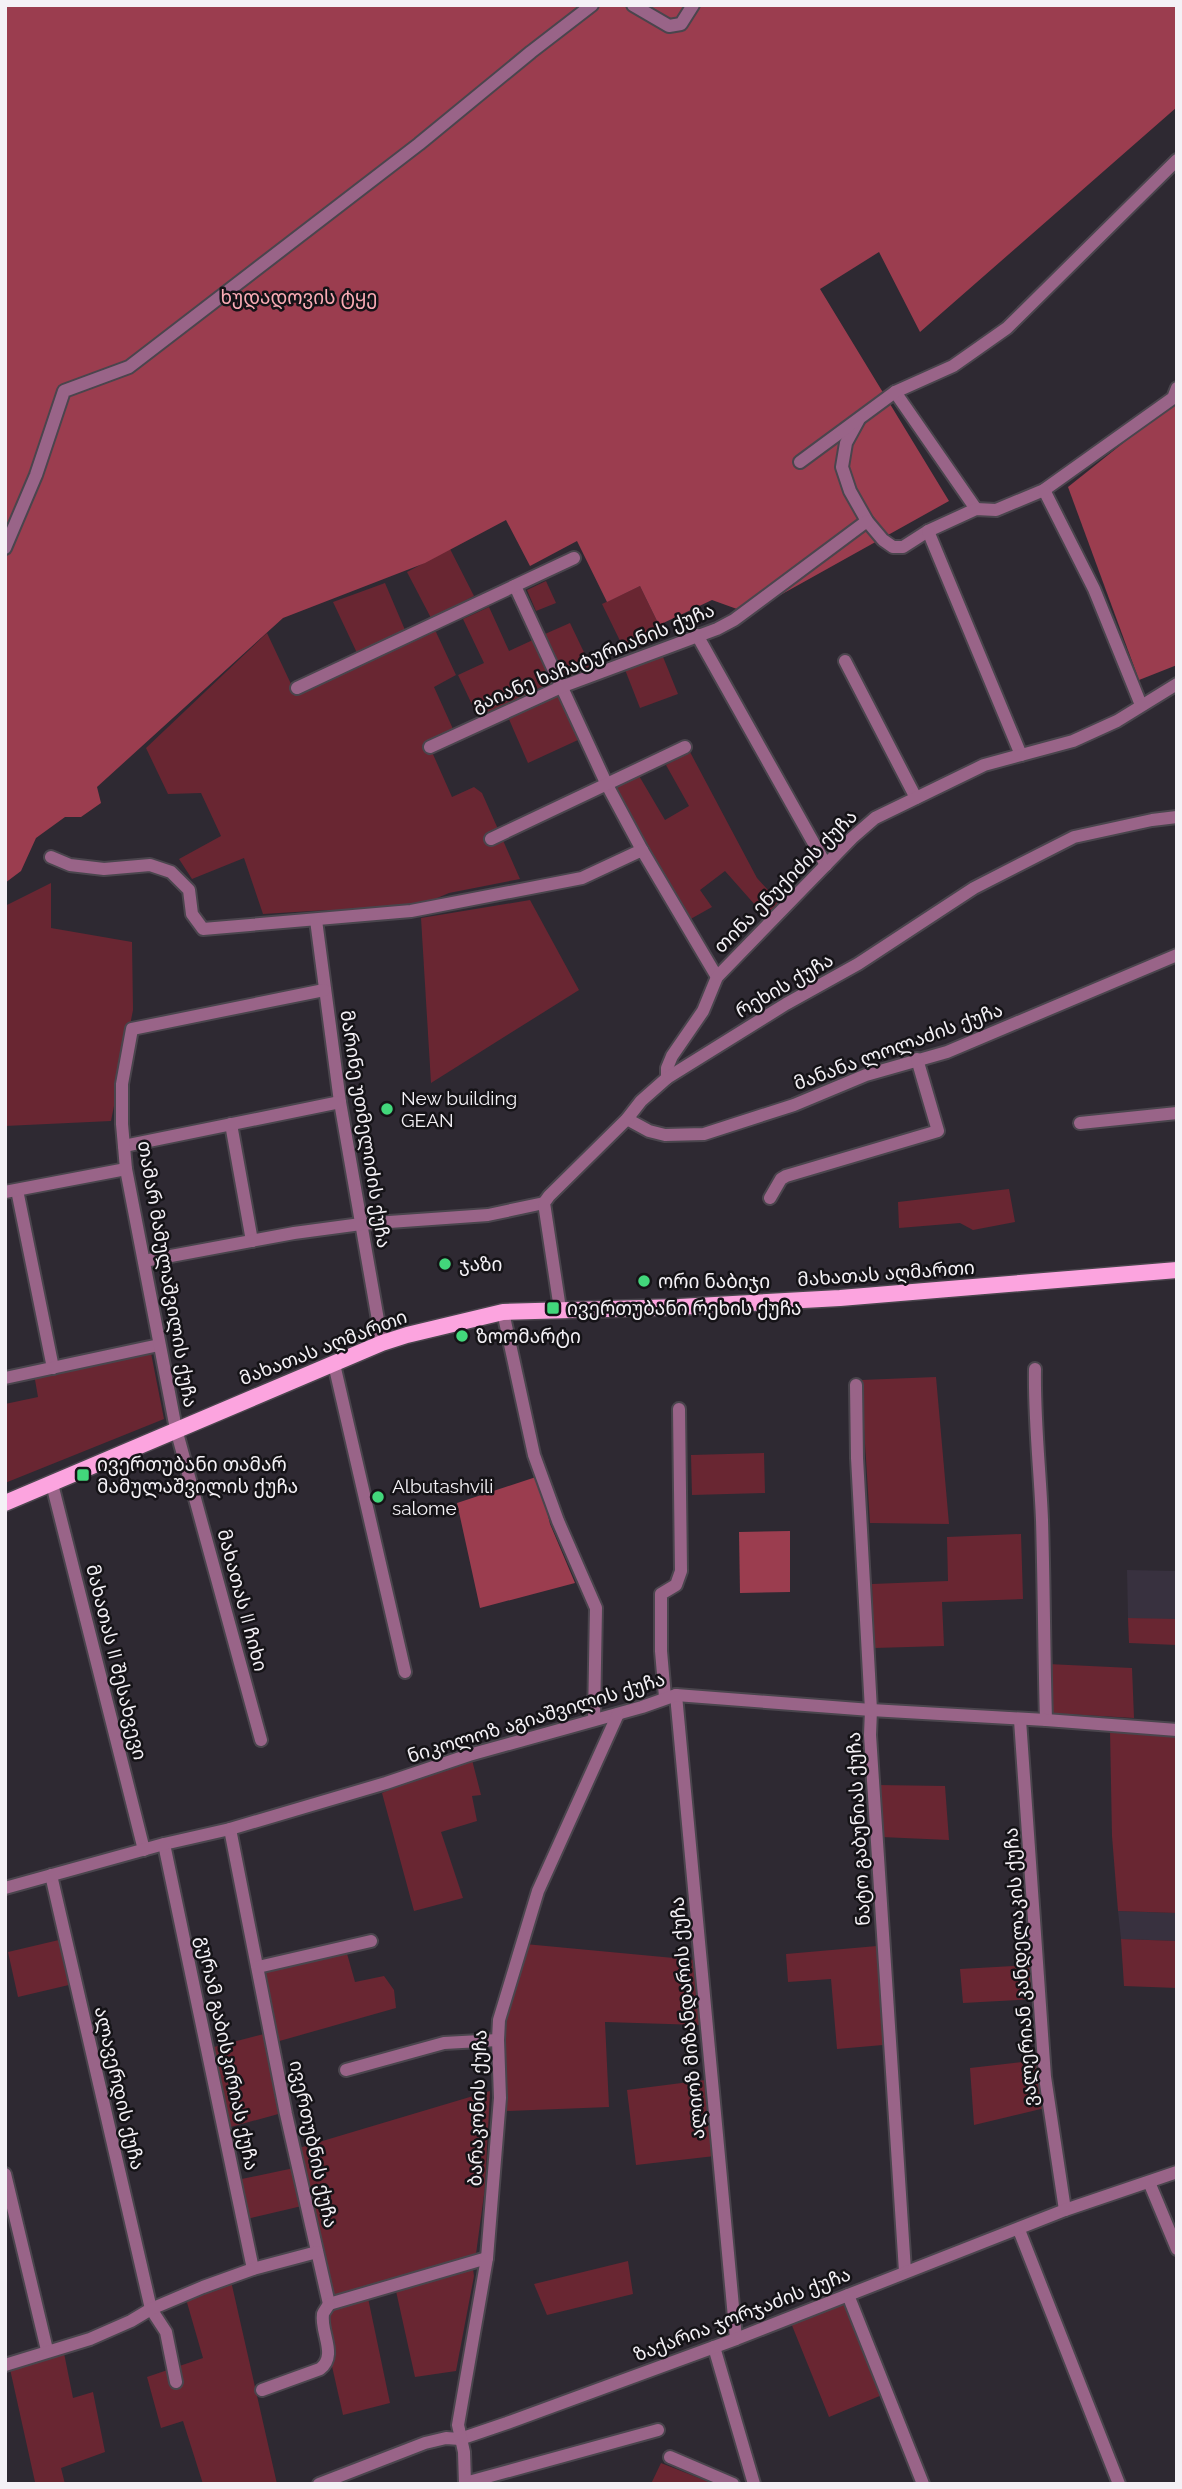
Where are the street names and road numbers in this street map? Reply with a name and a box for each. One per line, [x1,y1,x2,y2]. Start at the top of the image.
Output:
street label: გაიანე ხაჩატურიანის ქუჩა [469,598,718,717]
street label: თინა ენუქიძის ქუჩა [709,805,862,958]
street label: რეხის ქუჩა [731,948,837,1023]
street label: მანანა ლოლაძის ქუჩა [790,998,1006,1096]
street label: მარინე უთმელიძის ქუჩა [334,1008,396,1250]
street label: თამარ მამულაშვილის ქუჩა [132,1139,202,1409]
street label: მახათას აღმართი [797,1256,976,1292]
street label: მახათას აღმართი [236,1305,411,1391]
street label: მახათას II ჩიხი [213,1527,273,1673]
street label: მახათას II შესახვევი [81,1562,152,1762]
street label: ნიკოლოზ აგიაშვილის ქუჩა [404,1667,668,1769]
street label: ნატო გაბუნიას ქუჩა [842,1731,875,1927]
street label: ვალერიან კანდელაკის ქუჩა [999,1827,1043,2107]
street label: ალიოზ მიზანდარის ქუჩა [665,1895,711,2140]
street label: გურამ გაბისკირიას ქუჩა [191,1934,264,2172]
street label: ალავერდის ქუჩა [89,2004,150,2172]
street label: ბარაკონის ქუჩა [463,2029,492,2187]
street label: ივერთუბნის ქუჩა [285,2058,343,2230]
street label: ზაქარია ჯორჯაძის ქუჩა [631,2262,854,2366]

